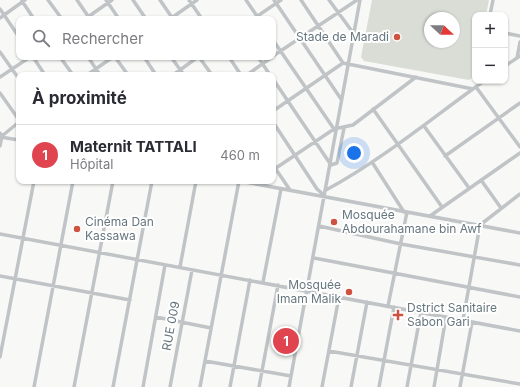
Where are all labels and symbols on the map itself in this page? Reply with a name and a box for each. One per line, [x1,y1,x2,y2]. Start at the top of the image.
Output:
north arrow [424,12,460,48]
place label: Stade de Maradi [296,29,389,44]
marker: Stade de Maradi [392,32,402,42]
your location [344,143,364,163]
place label: Mosquée Abdourahamane bin Awf [342,207,482,236]
place label: Cinéma Dan Kassawa [85,214,154,243]
marker: Mosquée Abdourahamane bin Awf [329,217,339,227]
marker: Cinéma Dan Kassawa [72,224,82,234]
place label: Mosquée Imam Malik [277,277,341,306]
marker: Mosquée Imam Malik [344,287,354,297]
street label: RUE 009 [158,300,183,352]
place label: Dstrict Sanitaire Sabon Gari [407,300,497,329]
marker: Dstrict Sanitaire Sabon Gari [392,309,404,321]
pin: 1 [273,326,299,356]

